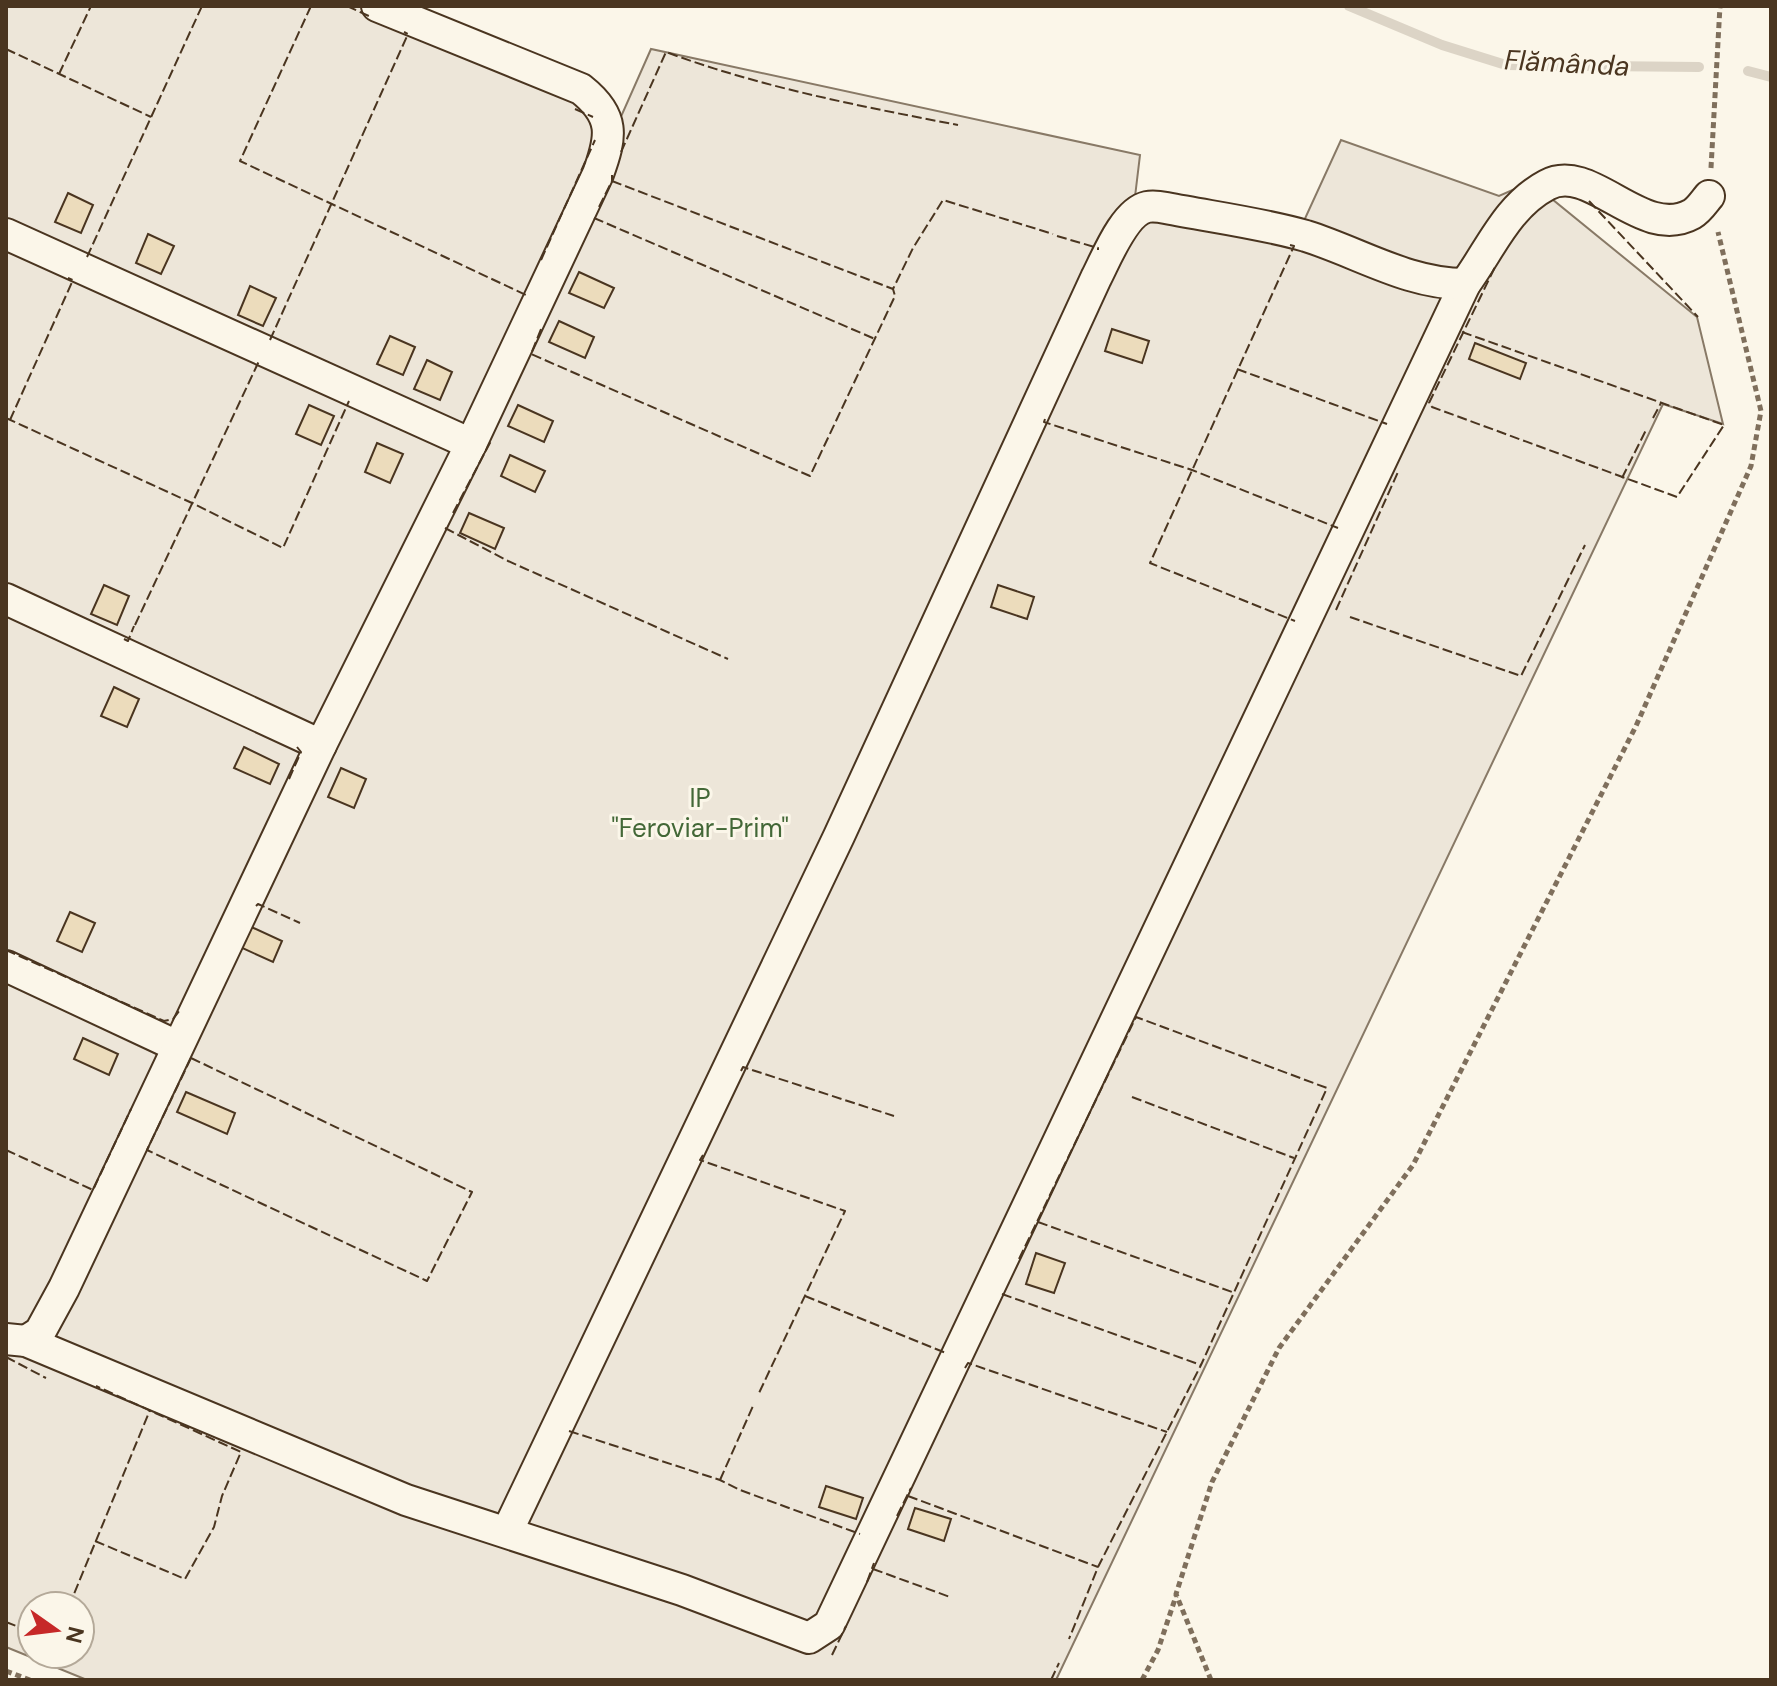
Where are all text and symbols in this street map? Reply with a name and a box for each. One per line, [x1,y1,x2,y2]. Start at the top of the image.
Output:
water label: Flămânda [1503,41,1631,85]
park label: IP "Feroviar-Prim" [611,781,789,845]
north arrow [16,1590,96,1670]
text: N [59,1623,91,1646]

